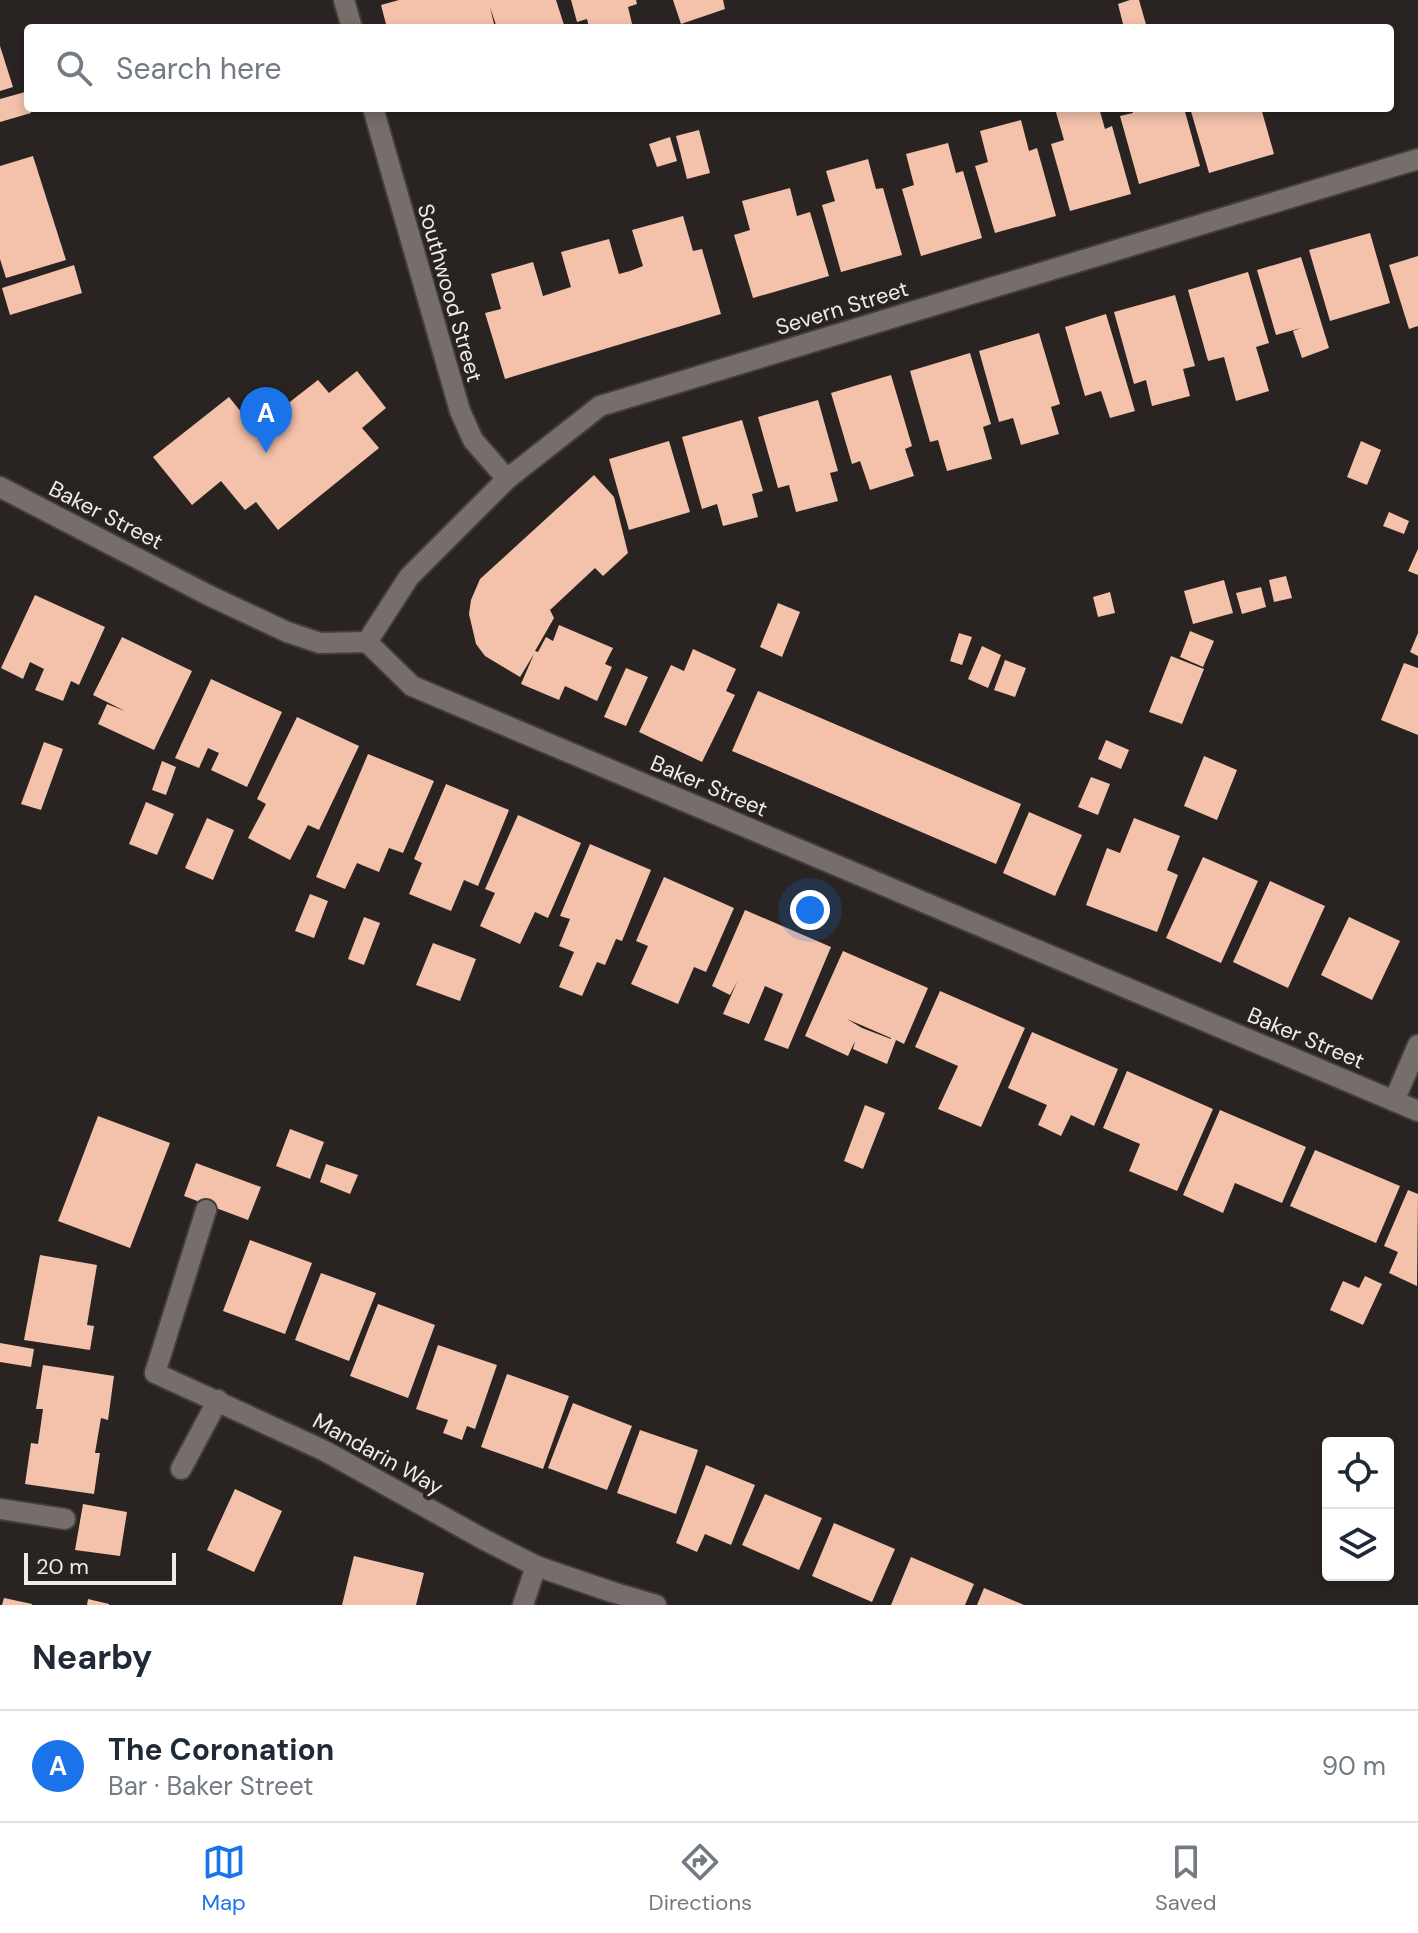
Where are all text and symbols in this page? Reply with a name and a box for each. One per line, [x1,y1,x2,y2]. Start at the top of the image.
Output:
search box [24,24,1394,112]
icon: search [52,46,96,90]
text: Search here [116,49,282,88]
street label: Southwood Street [411,200,489,386]
street label: Severn Street [772,274,912,342]
pin: A [240,387,292,453]
street label: Baker Street [44,474,168,556]
street label: Baker Street [646,748,772,824]
your location [790,890,830,930]
street label: Baker Street [1243,1000,1369,1076]
street label: Mandarin Way [308,1406,448,1502]
map controls [1322,1437,1394,1581]
button: locate [1322,1437,1394,1509]
button: layers [1322,1509,1394,1581]
scale bar [24,1549,176,1585]
text: 20 m [36,1552,89,1581]
text: Nearby [32,1635,152,1680]
text: The Coronation [108,1730,334,1769]
text: A [49,1749,67,1783]
text: 90 m [1322,1749,1386,1783]
text: Bar · Baker Street [108,1769,313,1803]
tab: Map [201,1840,246,1917]
tab: Directions [649,1840,752,1917]
tab: Saved [1155,1840,1217,1917]

